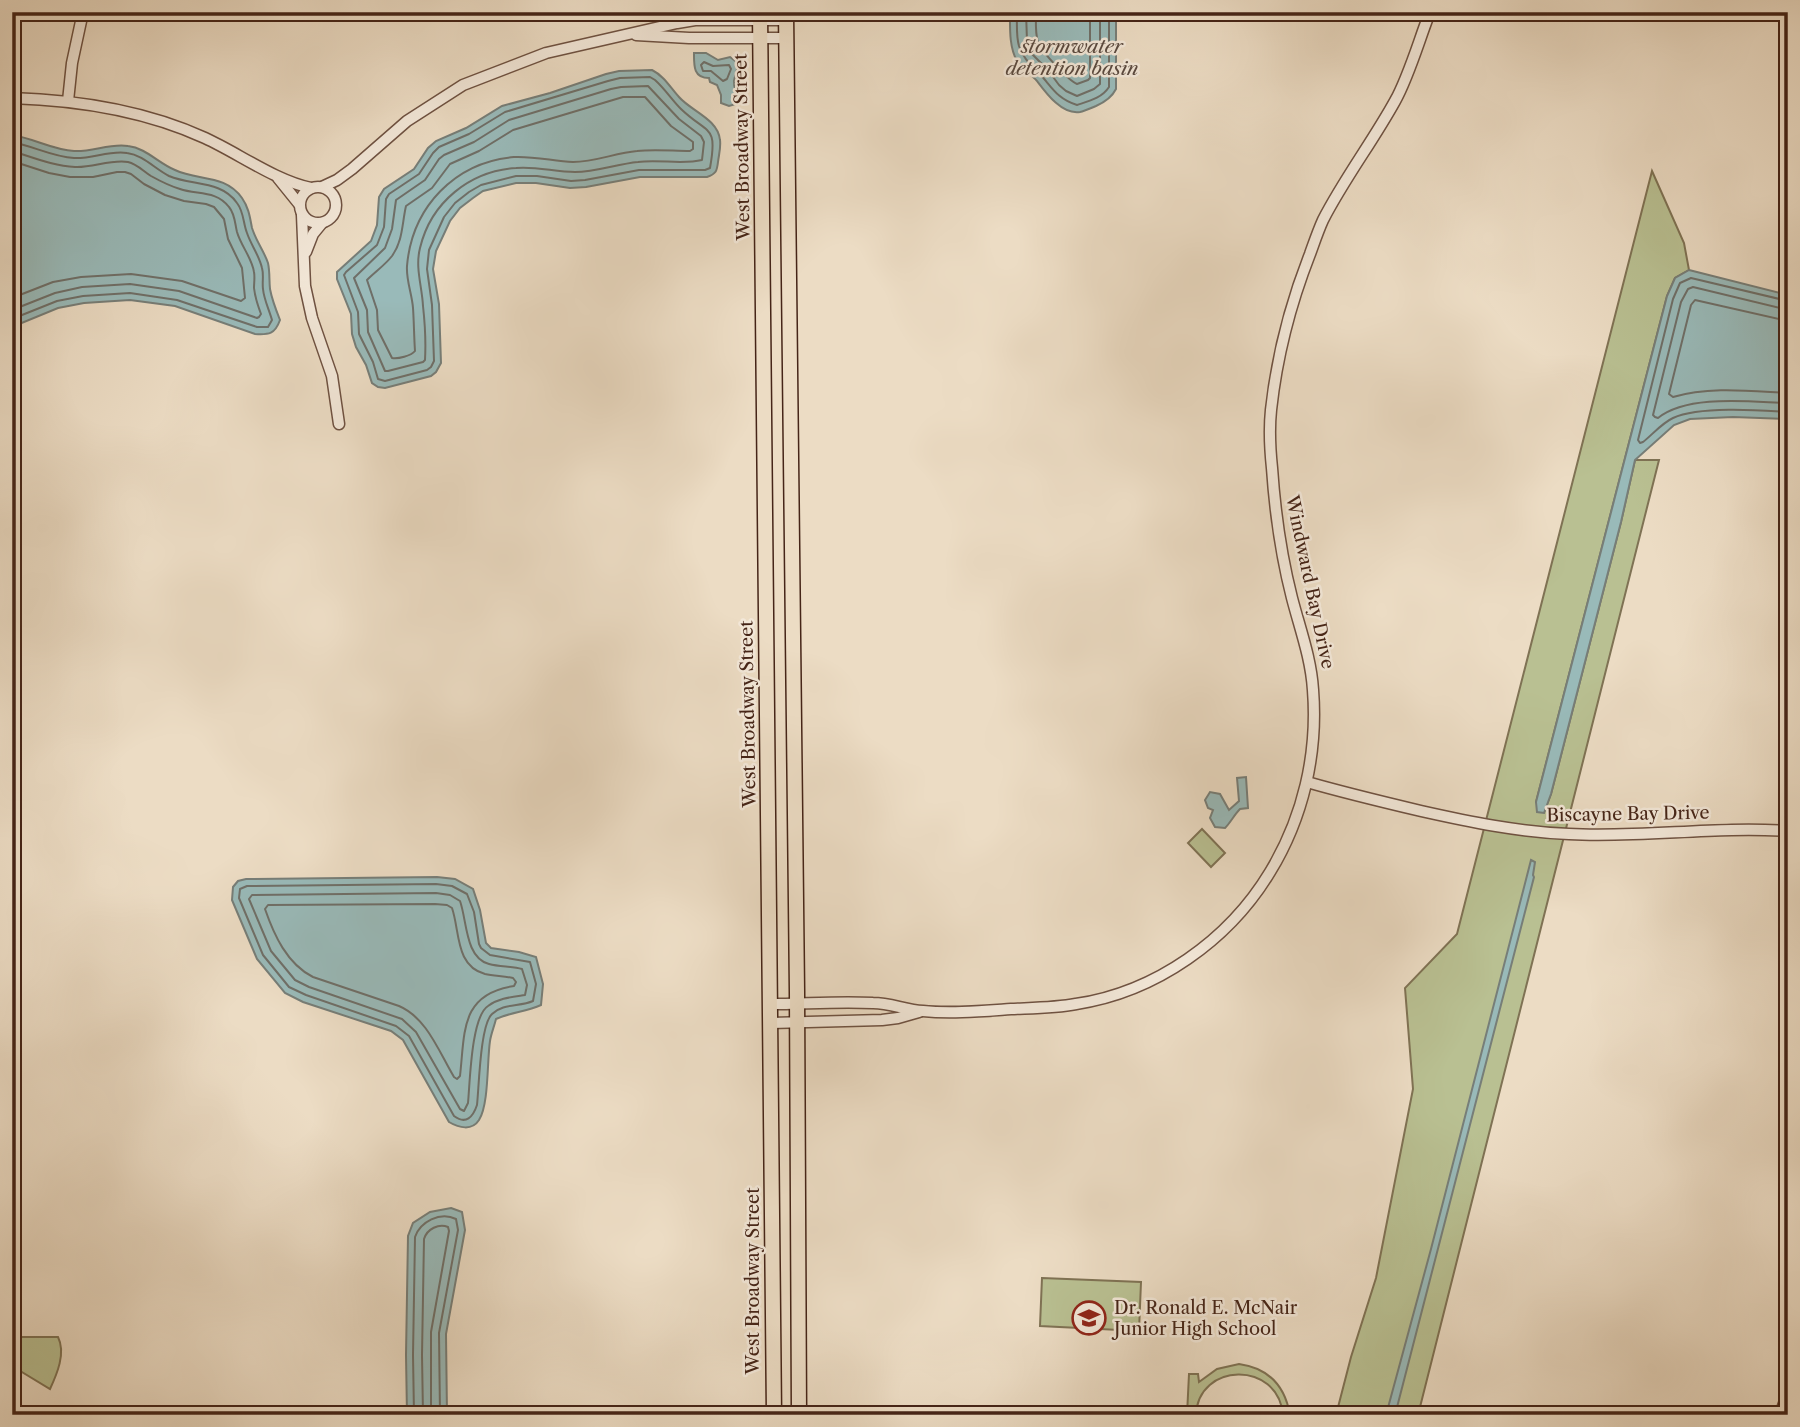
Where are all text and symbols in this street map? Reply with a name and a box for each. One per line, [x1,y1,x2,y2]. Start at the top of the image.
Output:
water label: stormwater detention basin [1006,35,1139,80]
street label: West Broadway Street [729,53,755,242]
street label: Windward Bay Drive [1281,492,1339,671]
street label: West Broadway Street [735,620,761,809]
street label: Biscayne Bay Drive [1546,802,1710,826]
street label: West Broadway Street [742,1187,764,1376]
place label: Dr. Ronald E. McNair Junior High School [1111,1297,1298,1340]
school or university icon: Dr. Ronald E. McNair Junior High School [1070,1299,1108,1337]

